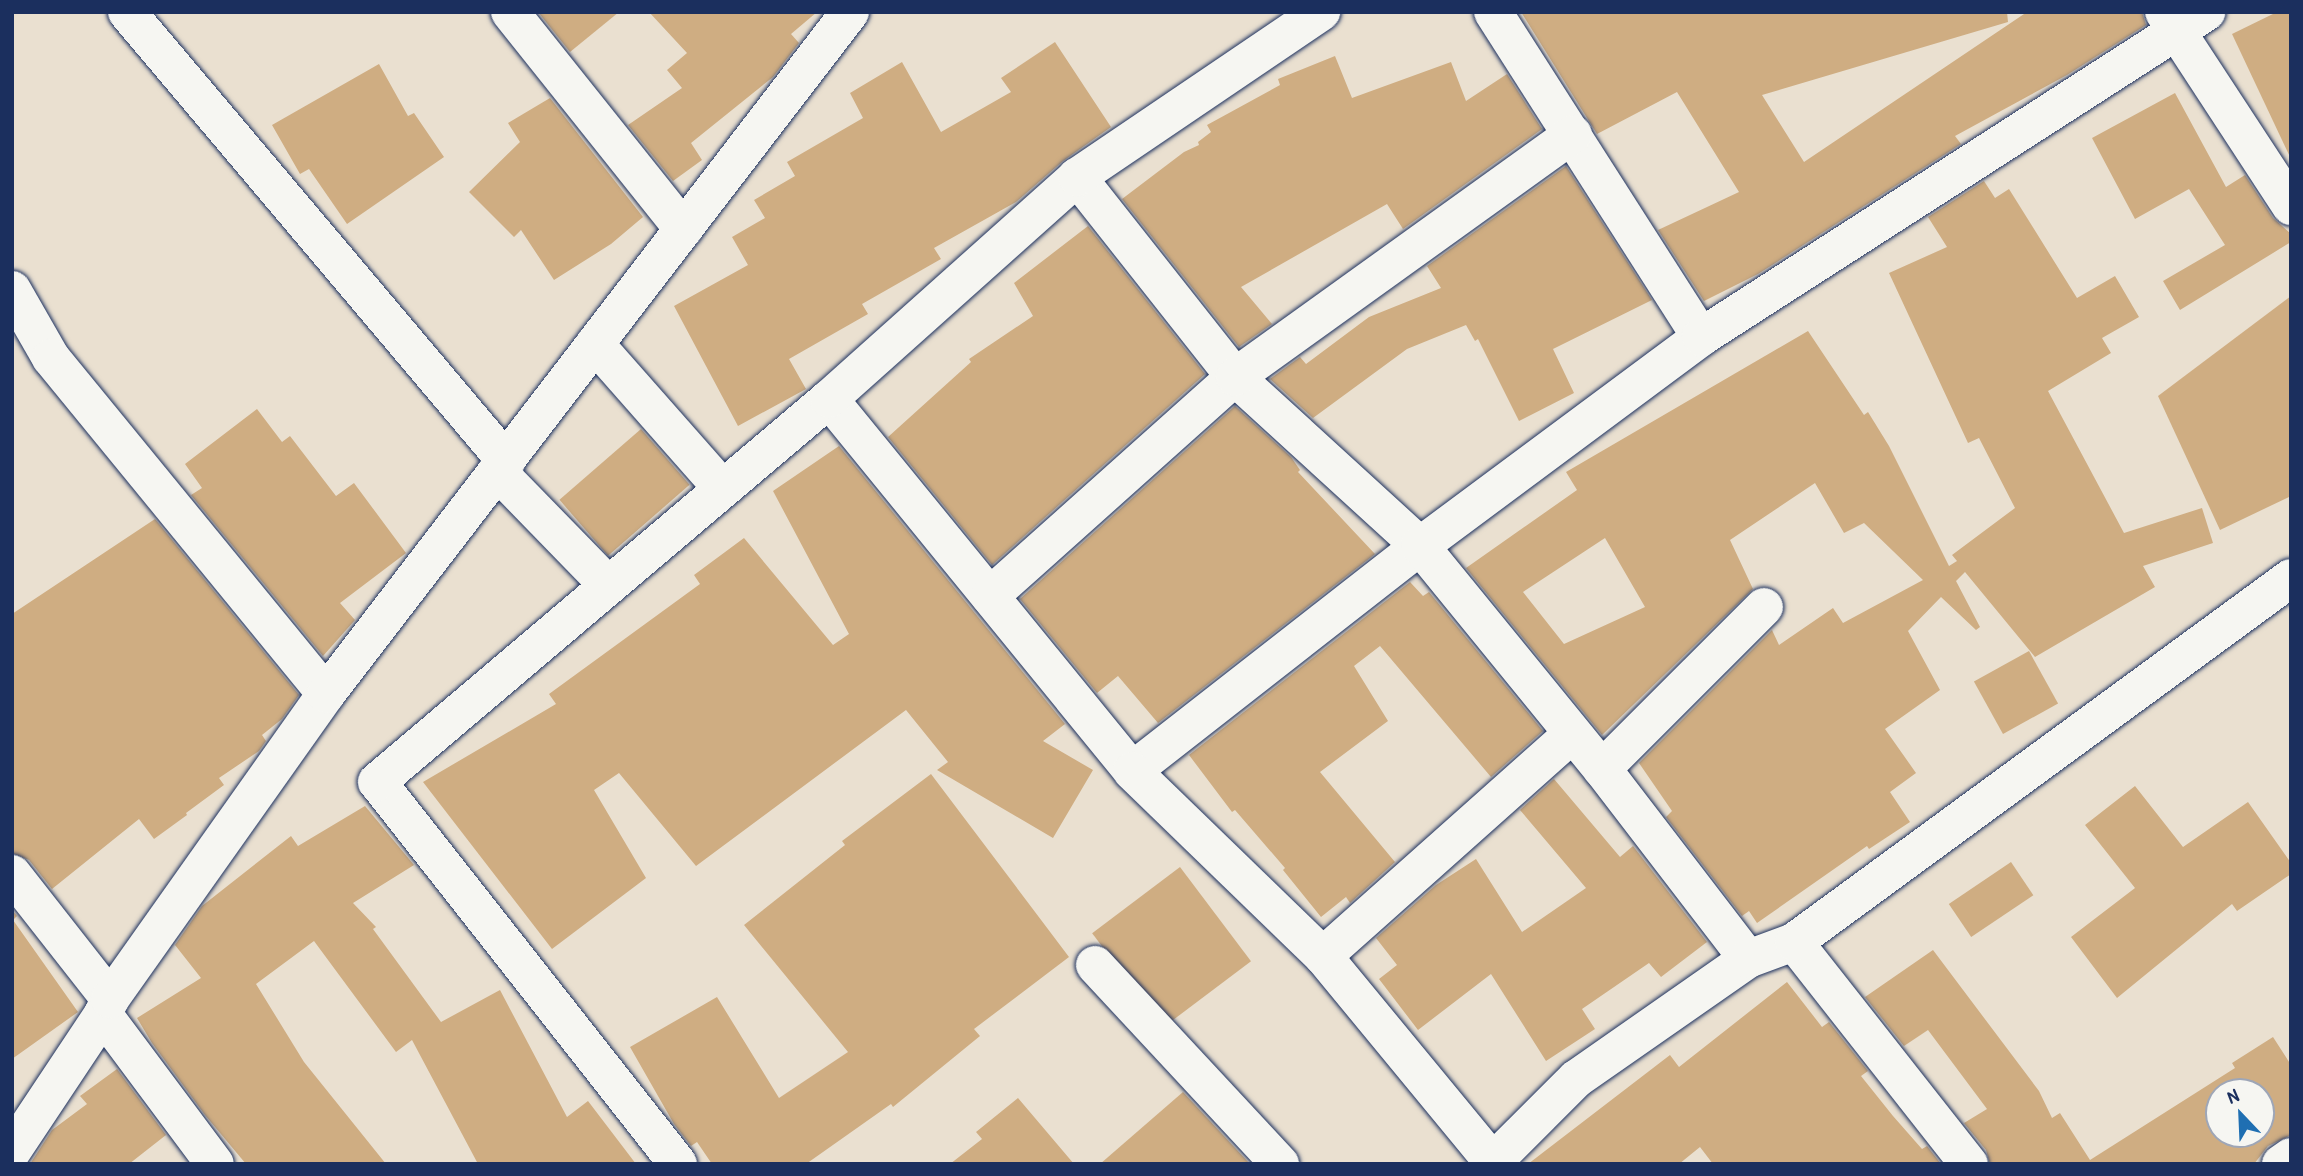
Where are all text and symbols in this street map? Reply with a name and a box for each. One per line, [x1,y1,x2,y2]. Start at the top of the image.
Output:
north arrow [2205,1078,2275,1148]
text: N [2223,1082,2242,1109]

